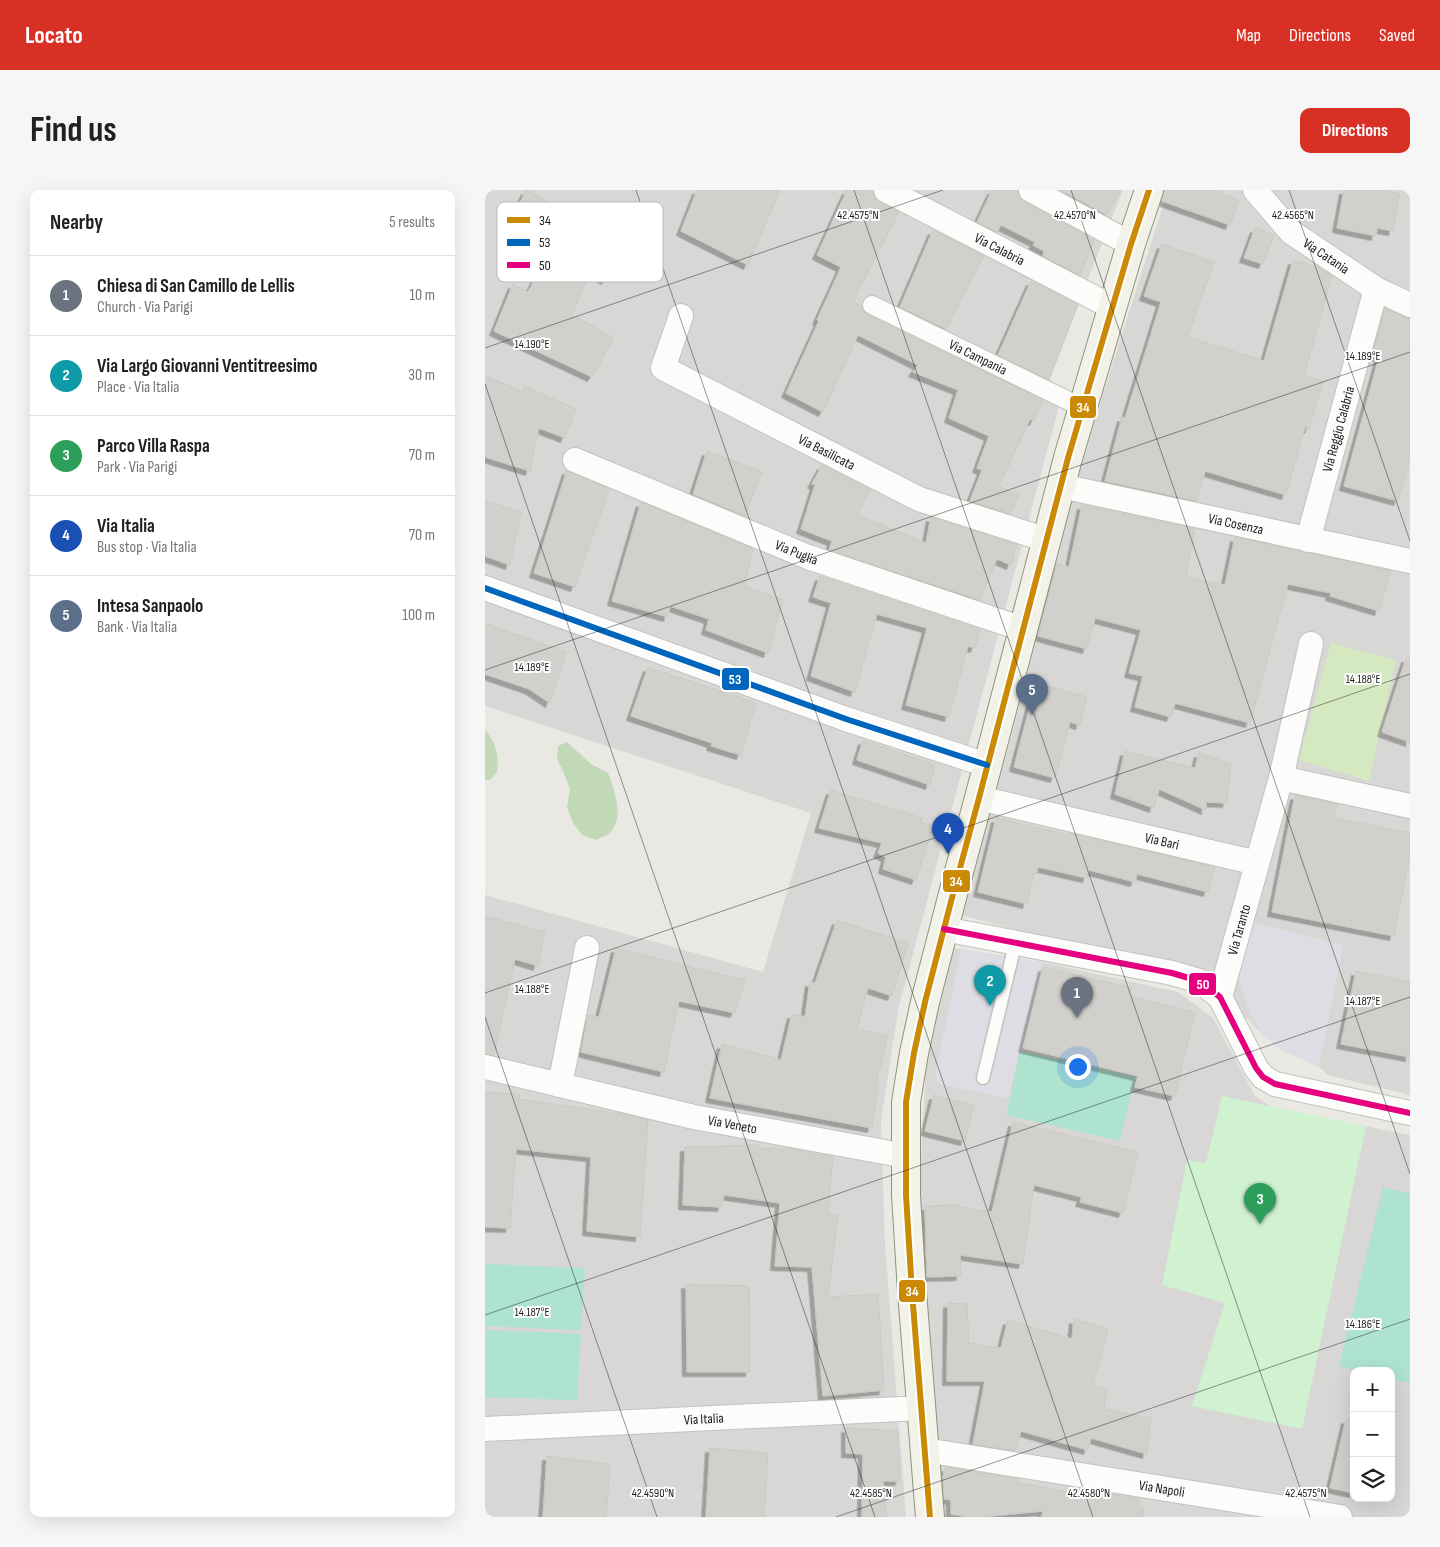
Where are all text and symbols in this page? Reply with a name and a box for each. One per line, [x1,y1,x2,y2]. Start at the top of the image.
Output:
text: Locato [25,21,83,50]
text: Map [1236,25,1261,46]
text: Directions [1289,25,1351,46]
text: Saved [1379,25,1415,46]
button: Directions [1300,108,1410,153]
text: Find us [30,109,117,152]
legend [497,202,663,282]
text: 42.4575°N [837,208,879,223]
text: 42.4570°N [1054,208,1096,223]
text: 42.4565°N [1272,208,1314,223]
text: Nearby [50,210,103,235]
text: 34 [539,212,551,229]
text: 5 results [389,213,435,232]
street label: Via Calabria [972,229,1028,269]
text: 53 [539,234,551,251]
street label: Via Catania [1300,234,1353,277]
text: 50 [539,257,551,274]
text: Chiesa di San Camillo de Lellis [97,275,295,298]
text: 1 [63,286,69,305]
text: 10 m [409,286,435,305]
text: Church · Via Parigi [97,298,193,317]
street label: Via Campania [946,335,1010,378]
text: 14.190°E [515,337,550,352]
text: 14.189°E [1346,349,1380,364]
text: Via Largo Giovanni Ventitreesimo [97,355,318,378]
text: 2 [62,366,70,385]
text: 30 m [408,366,435,385]
text: Place · Via Italia [97,378,179,397]
street label: Via Reggio Calabria [1318,384,1358,474]
line badge: 34 [1069,395,1097,419]
text: 34 [1077,399,1090,416]
street label: Via Basilicata [795,430,858,473]
text: Parco Villa Raspa [97,435,210,458]
text: 3 [62,446,70,465]
text: 70 m [409,446,435,465]
text: Park · Via Parigi [97,458,177,477]
street label: Via Cosenza [1207,509,1265,538]
text: Via Italia [97,515,155,538]
text: 4 [62,526,70,545]
text: 70 m [409,526,435,545]
street label: Via Puglia [773,536,820,568]
text: Bus stop · Via Italia [97,538,197,557]
text: Intesa Sanpaolo [97,595,203,618]
text: 5 [62,606,70,625]
text: 100 m [402,606,435,625]
text: Bank · Via Italia [97,618,177,637]
text: 14.189°E [515,660,549,675]
line badge: 53 [721,667,750,691]
text: 53 [729,671,741,688]
text: 14.188°E [1346,672,1380,687]
pin: 5 [1016,674,1048,715]
pin: 4 [932,813,964,854]
street label: Via Bari [1143,829,1181,853]
line badge: 34 [942,869,971,893]
text: 34 [950,873,963,890]
street label: Via Taranto [1224,902,1254,957]
pin: 2 [974,965,1006,1006]
line badge: 50 [1188,972,1217,996]
text: 50 [1197,976,1210,993]
pin: 1 [1061,977,1093,1018]
text: 14.188°E [515,982,549,997]
text: 14.187°E [1346,994,1380,1009]
your location [1065,1054,1091,1080]
street label: Via Veneto [707,1111,759,1137]
pin: 3 [1244,1183,1276,1224]
line badge: 34 [898,1279,926,1303]
text: 34 [906,1283,919,1300]
text: 14.187°E [515,1305,549,1320]
text: 14.186°E [1346,1317,1380,1332]
map controls [1350,1367,1395,1502]
button: + [1350,1367,1395,1412]
street label: Via Italia [683,1409,724,1428]
button: − [1350,1412,1395,1457]
button: layers [1350,1457,1395,1502]
street label: Via Napoli [1138,1476,1186,1500]
text: 42.4590°N [632,1486,674,1501]
text: 42.4585°N [850,1486,892,1501]
text: 42.4580°N [1068,1486,1110,1501]
text: 42.4575°N [1285,1486,1327,1501]

